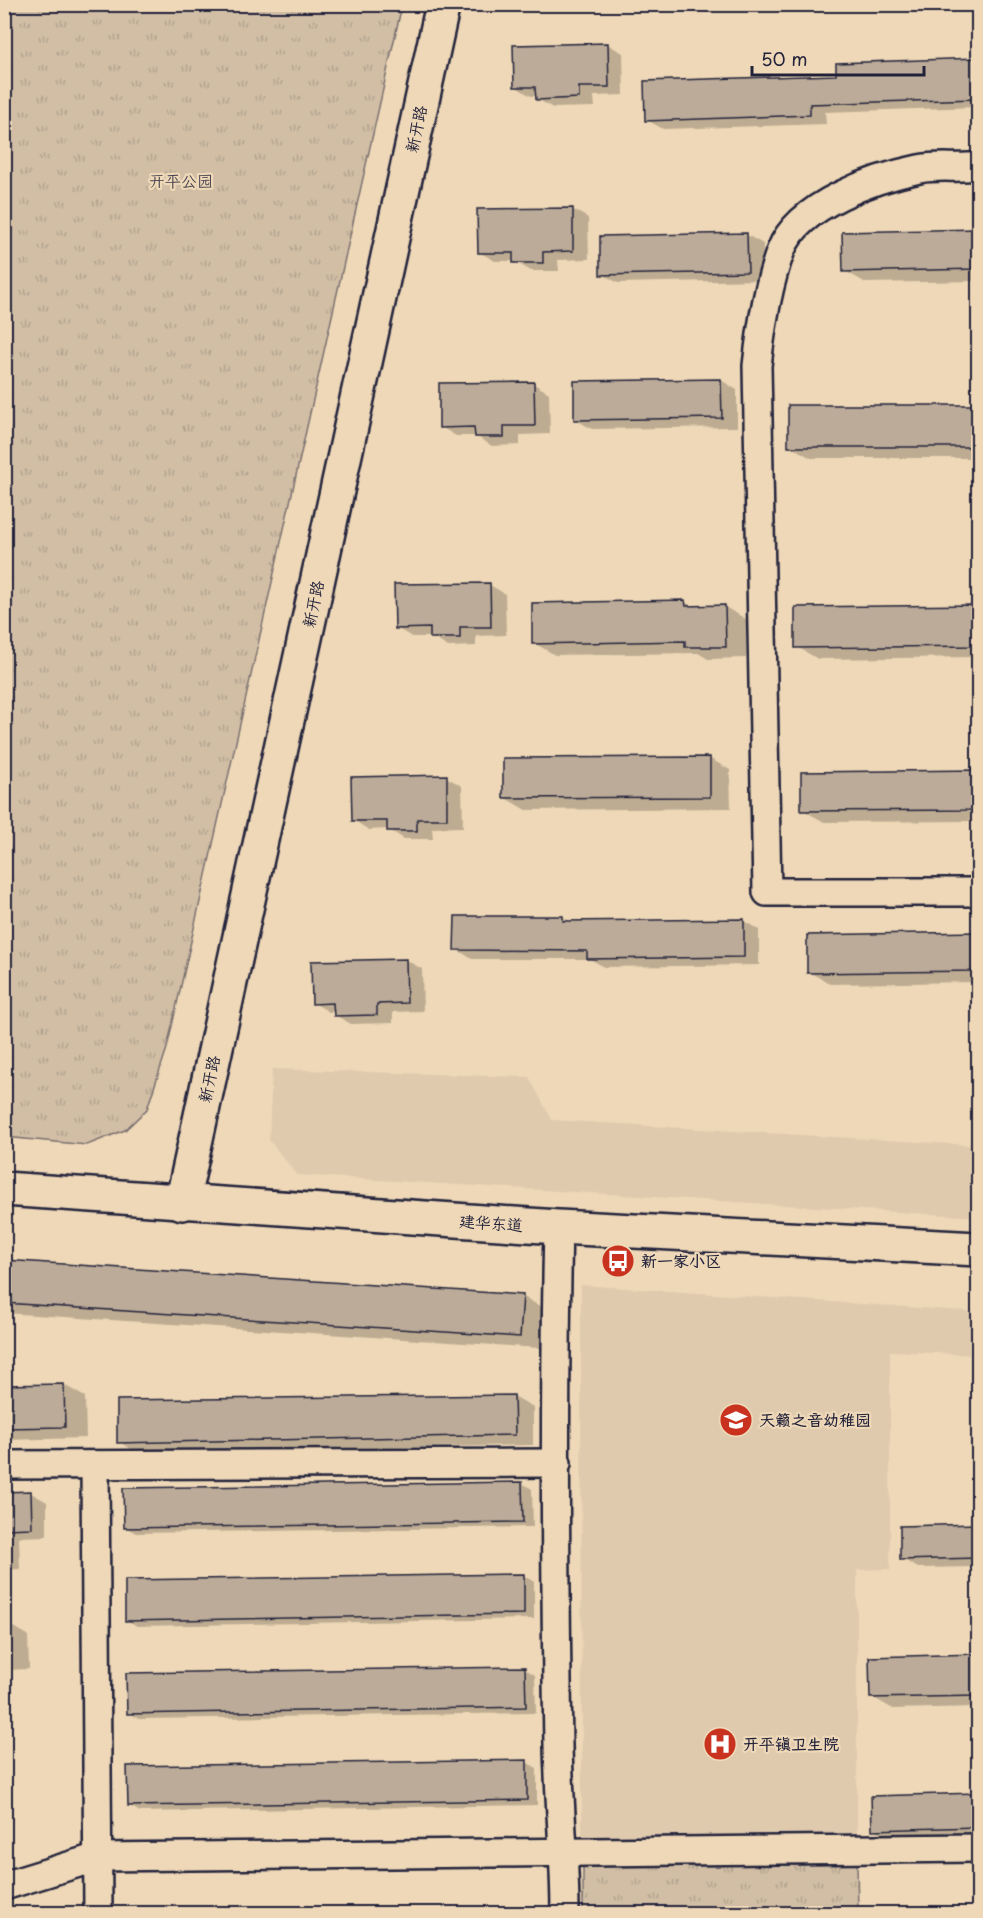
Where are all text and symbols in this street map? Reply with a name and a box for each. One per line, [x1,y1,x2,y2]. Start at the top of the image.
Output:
scale bar [752,39,924,77]
text: 50 m [761,45,808,72]
street label: 新开路 [398,103,432,155]
park label: 开平公园 [149,168,213,192]
street label: 新开路 [295,578,329,630]
street label: 新开路 [191,1053,225,1105]
street label: 建华东道 [458,1208,524,1236]
bus stop icon: 新一家小区 [600,1243,636,1279]
place label: 新一家小区 [641,1248,721,1272]
school or university icon: 天籁之音幼稚园 [718,1402,754,1438]
place label: 天籁之音幼稚园 [759,1407,871,1431]
hospital icon: 开平镇卫生院 [702,1726,738,1762]
place label: 开平镇卫生院 [743,1731,839,1755]

